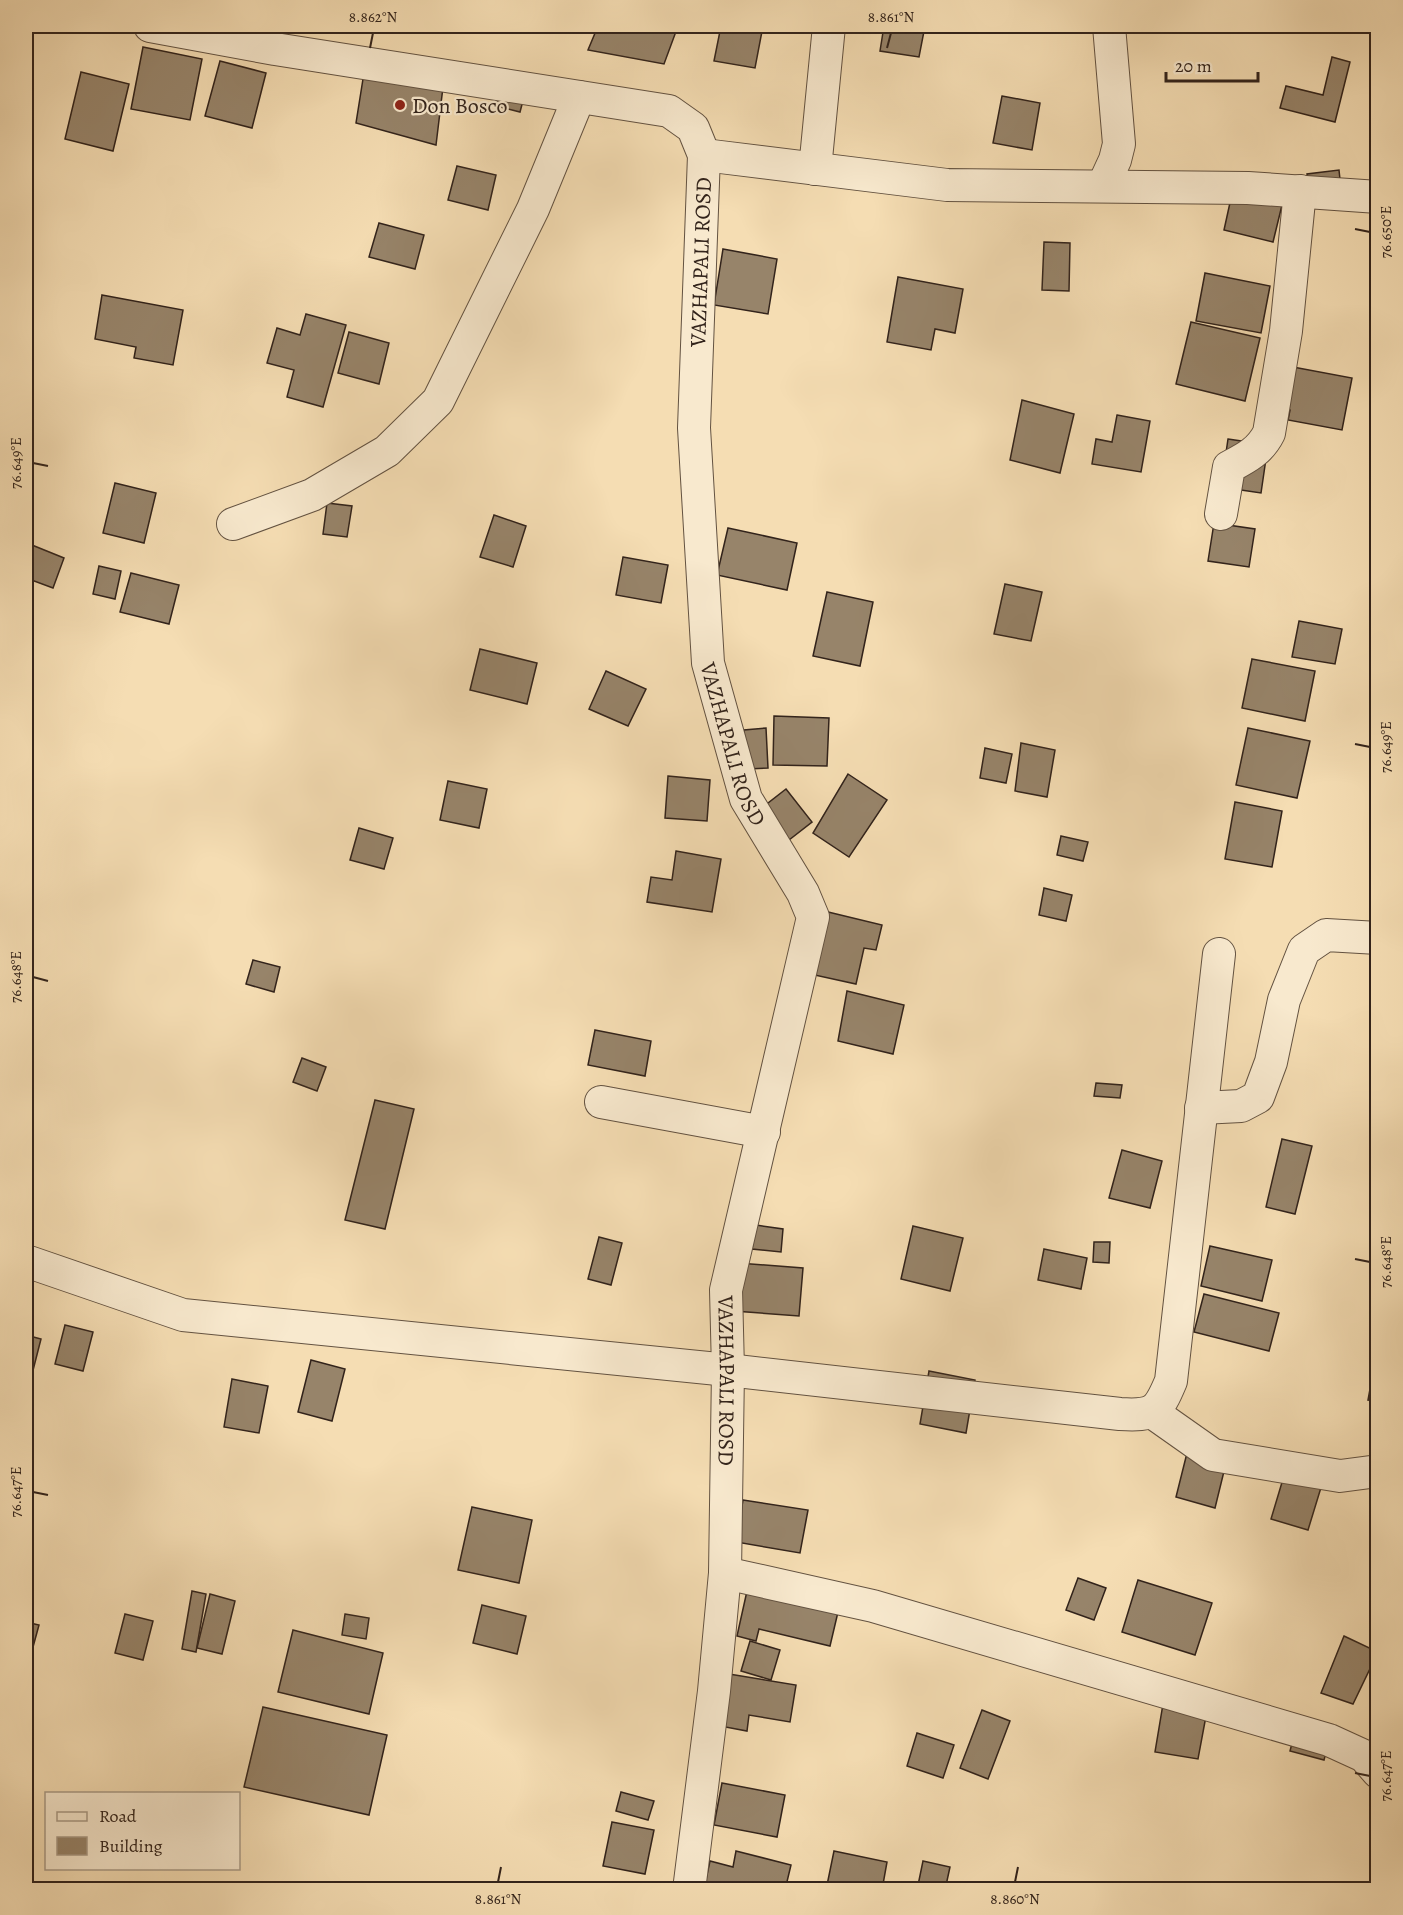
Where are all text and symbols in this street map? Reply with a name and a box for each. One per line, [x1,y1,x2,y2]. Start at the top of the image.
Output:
text: 8.862°N [349,7,397,27]
text: 8.861°N [868,7,914,27]
scale bar [1166,45,1258,83]
text: 20 m [1175,54,1212,78]
place label: Don Bosco [412,91,508,121]
marker: Don Bosco [393,98,407,112]
street label: VAZHAPALI ROSD [683,177,719,349]
text: 76.650°E [1376,206,1396,258]
text: 76.649°E [6,437,26,489]
street label: VAZHAPALI ROSD [692,658,773,832]
text: 76.649°E [1376,721,1396,773]
text: 76.648°E [6,951,26,1003]
text: 76.648°E [1376,1236,1396,1288]
street label: VAZHAPALI ROSD [710,1294,742,1466]
text: 76.647°E [6,1466,26,1518]
text: 76.647°E [1376,1750,1396,1802]
legend [45,1792,240,1870]
text: Road [99,1804,137,1828]
text: Building [99,1834,163,1858]
text: 8.861°N [475,1889,521,1909]
text: 8.860°N [990,1889,1040,1909]

